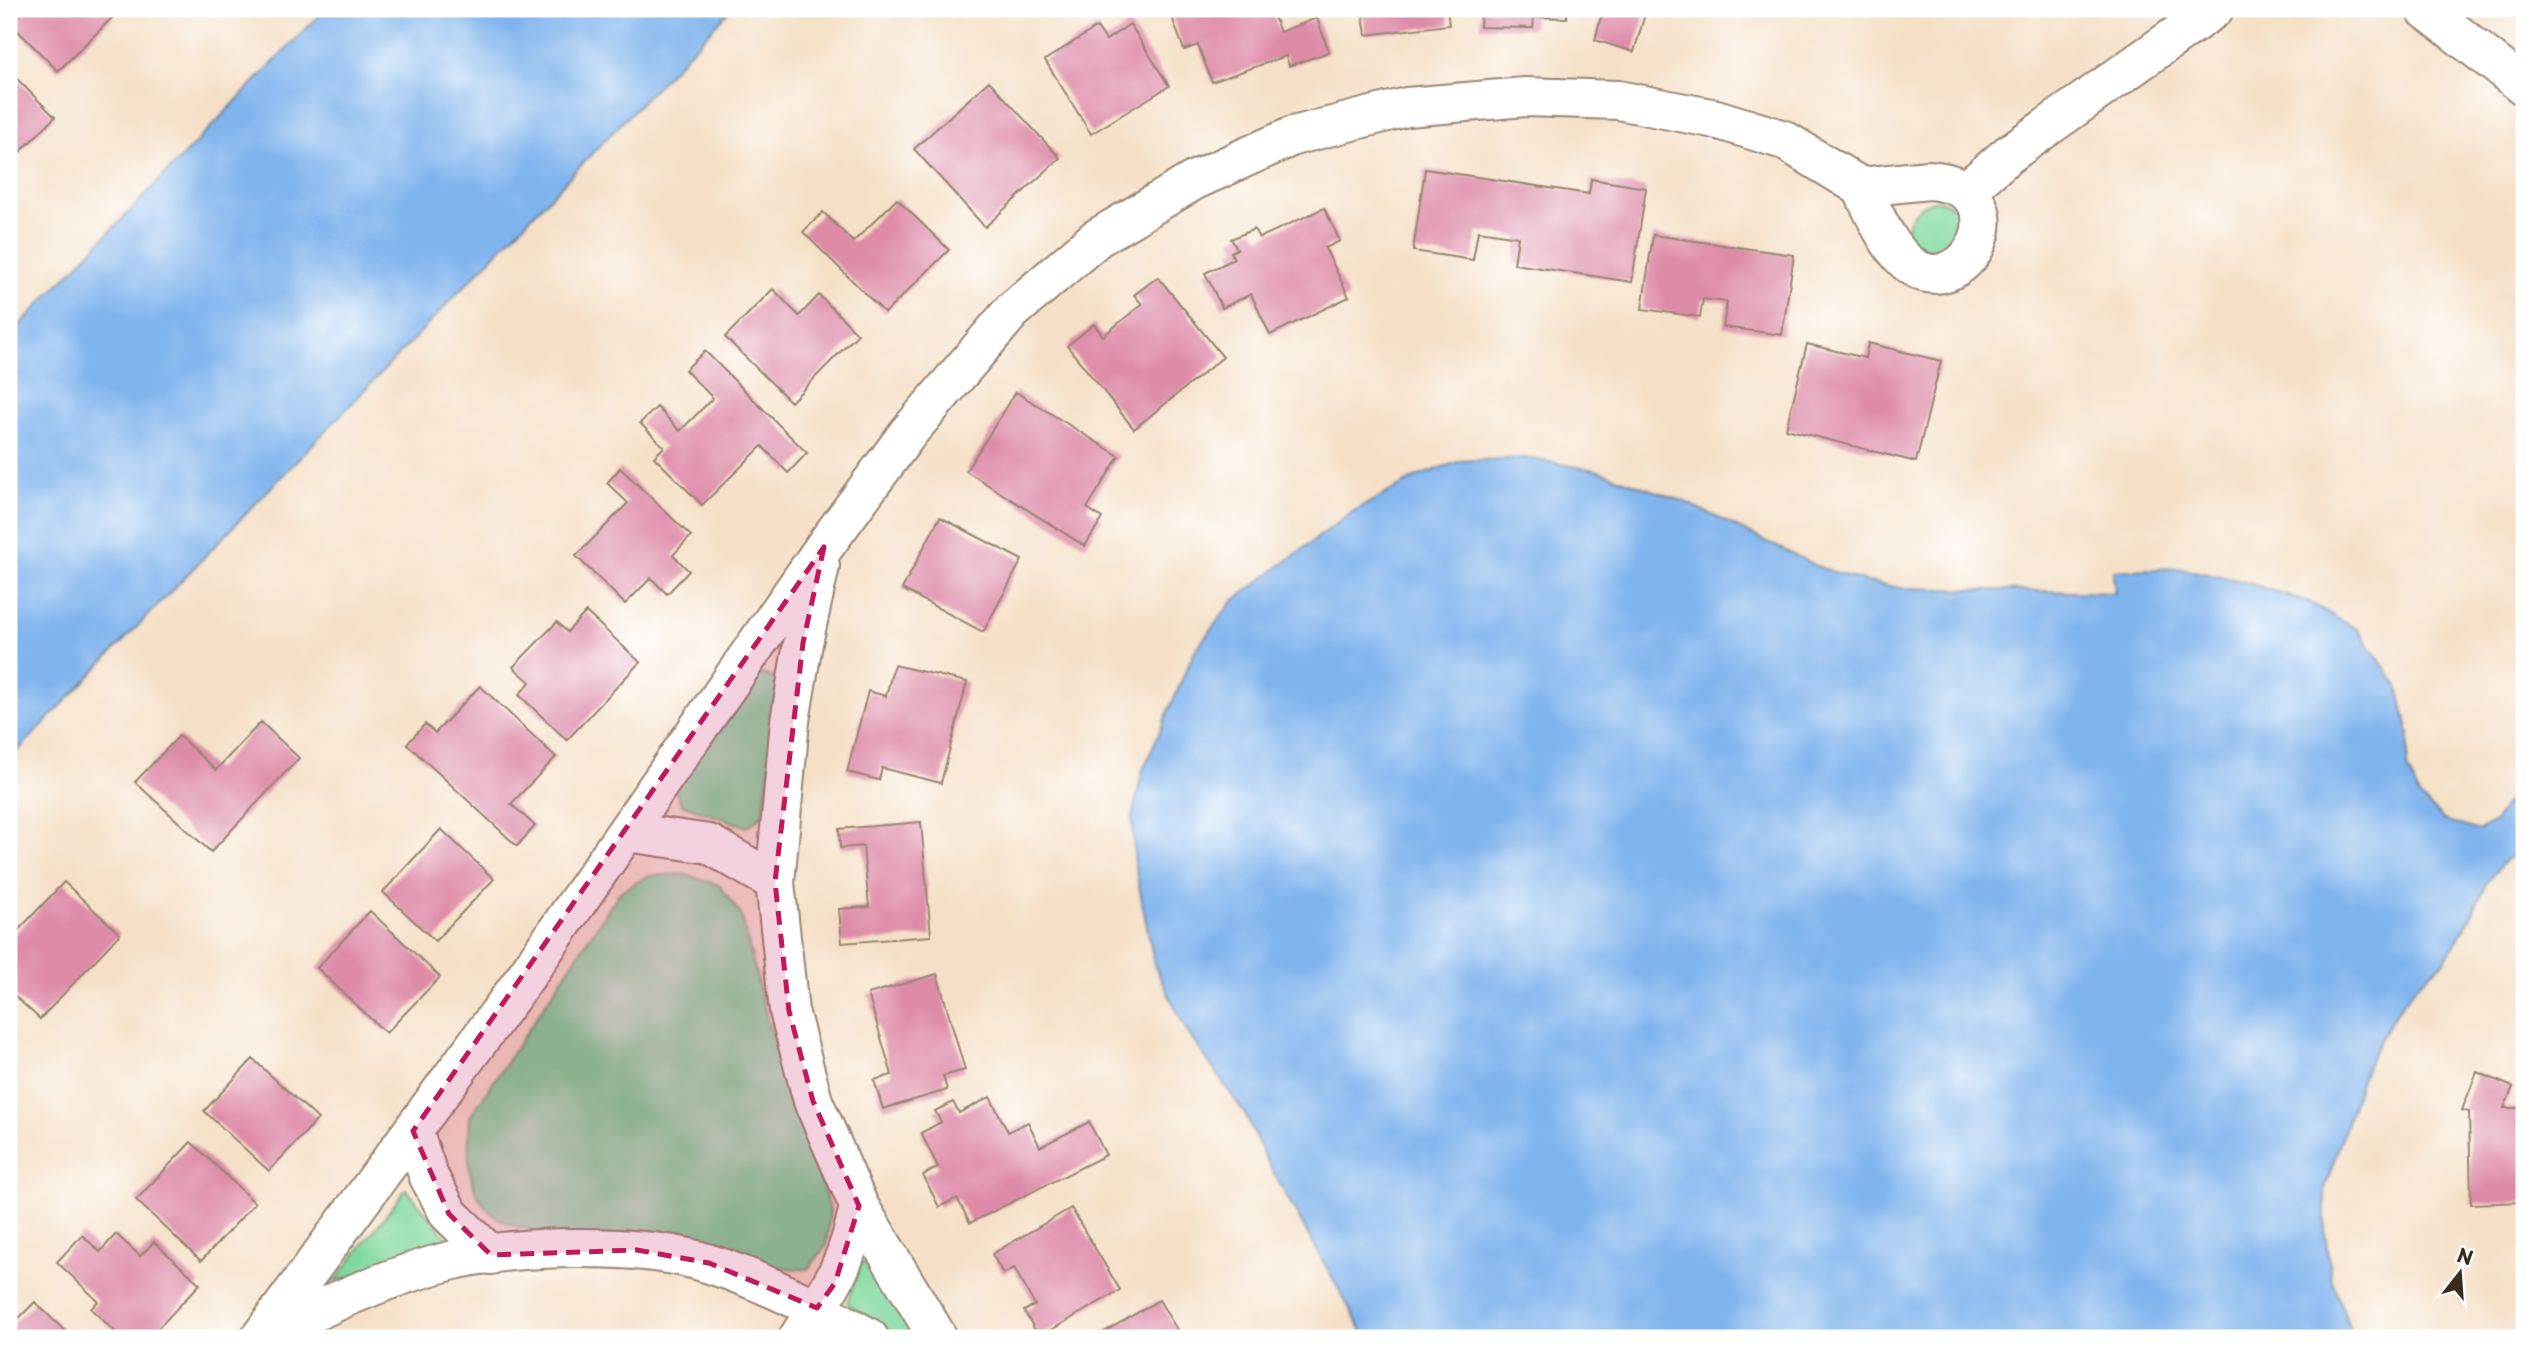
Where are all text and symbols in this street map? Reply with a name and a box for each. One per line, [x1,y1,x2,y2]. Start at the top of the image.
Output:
north arrow [2424,1238,2494,1308]
text: N [2454,1240,2477,1271]

